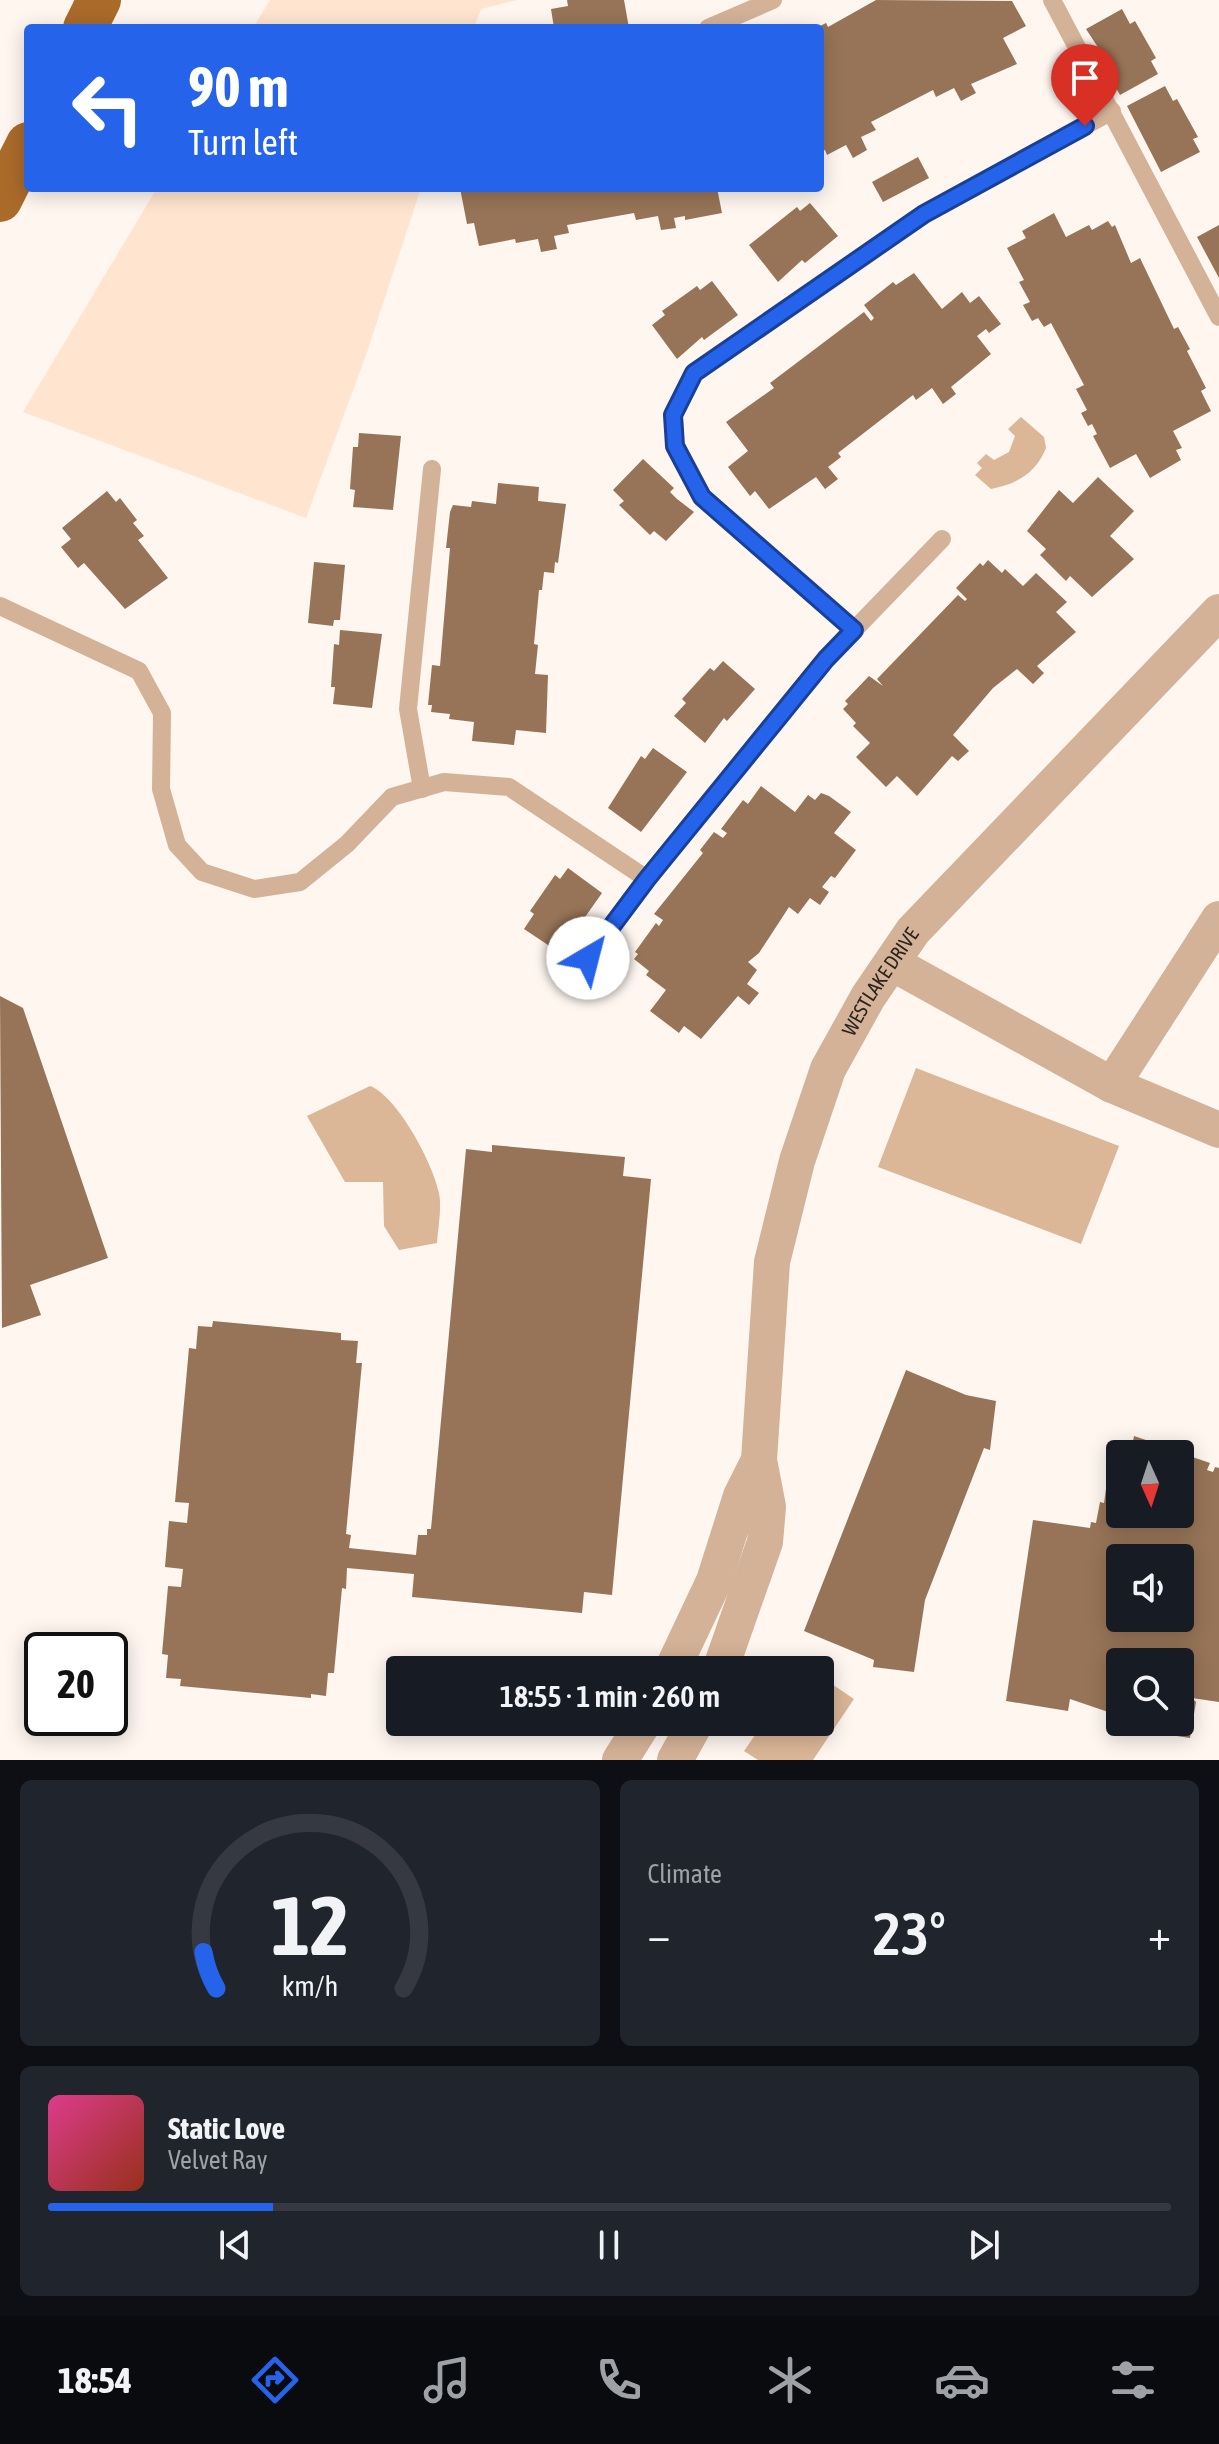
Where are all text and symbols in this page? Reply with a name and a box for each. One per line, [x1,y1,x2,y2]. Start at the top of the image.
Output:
pin [1051,44,1119,126]
text: 90 m [188,55,289,119]
icon: left [56,56,160,160]
icon: arrive [1063,56,1107,100]
text: Turn left [188,121,298,163]
position arrow [546,916,630,1000]
street label: WESTLAKE DRIVE [837,923,923,1039]
north arrow [1106,1440,1194,1528]
map controls [1106,1440,1194,1736]
button: sound [1106,1544,1194,1632]
speed limit sign: 20 [24,1632,128,1736]
button: search [1106,1648,1194,1736]
text: 18:55 · 1 min · 260 m [500,1679,720,1713]
text: Climate [648,1859,722,1889]
text: 12 [271,1877,349,1973]
text: 23° [873,1899,946,1968]
text: − [648,1909,670,1959]
text: + [1148,1909,1171,1959]
text: km/h [281,1969,338,2002]
text: Static Love [168,2111,285,2145]
text: Velvet Ray [168,2145,268,2175]
icon: previous [213,2223,257,2267]
icon: pause [587,2223,631,2267]
icon: next [962,2223,1006,2267]
icon: directions [247,2352,303,2408]
icon: music [419,2352,475,2408]
icon: phone [591,2352,647,2408]
icon: climate [762,2352,818,2408]
icon: car [934,2352,990,2408]
icon: filters [1105,2352,1161,2408]
text: 18:54 [58,2359,132,2401]

